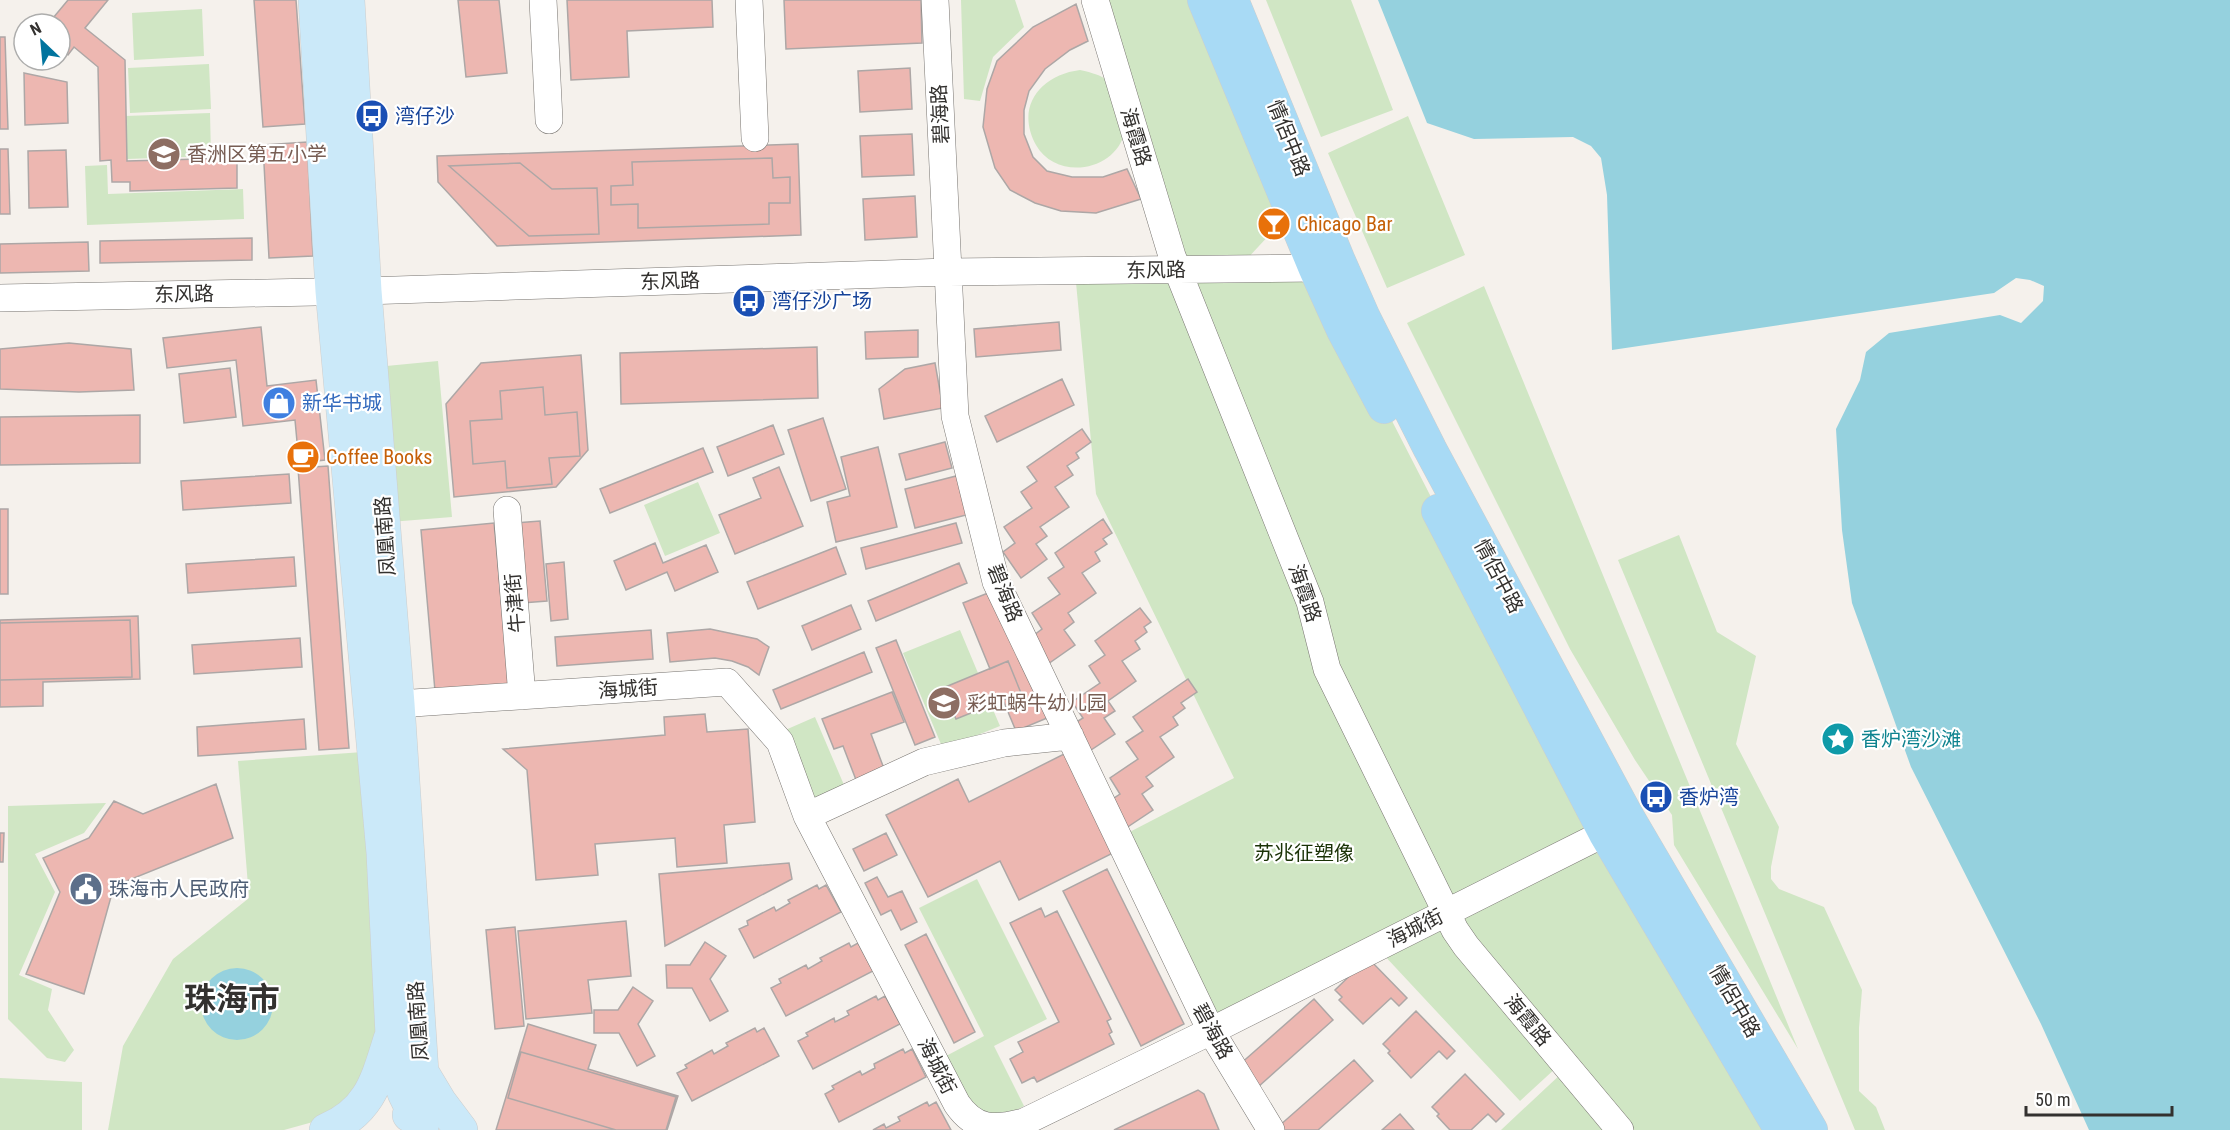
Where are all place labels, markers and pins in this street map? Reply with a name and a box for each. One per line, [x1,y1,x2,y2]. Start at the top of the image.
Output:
bus stop icon: 湾仔沙 [354,98,390,134]
place label: 湾仔沙 [395,104,455,128]
school or university icon: 香洲区第五小学 [146,136,182,172]
place label: 香洲区第五小学 [187,142,327,166]
bar icon: Chicago Bar [1256,206,1292,242]
place label: Chicago Bar [1297,212,1393,236]
bus stop icon: 湾仔沙广场 [731,283,767,319]
place label: 湾仔沙广场 [772,289,872,313]
shop icon: 新华书城 [261,385,297,421]
place label: 新华书城 [302,391,382,415]
cafe icon: Coffee Books [285,439,321,475]
place label: Coffee Books [326,445,432,469]
school or university icon: 彩虹蜗牛幼儿园 [926,685,962,721]
place label: 彩虹蜗牛幼儿园 [967,691,1107,715]
place icon: 香炉湾沙滩 [1820,721,1856,757]
place label: 香炉湾沙滩 [1861,727,1961,751]
bus stop icon: 香炉湾 [1638,779,1674,815]
place label: 香炉湾 [1679,785,1739,809]
public building icon: 珠海市人民政府 [68,871,104,907]
place label: 珠海市人民政府 [109,877,249,901]

